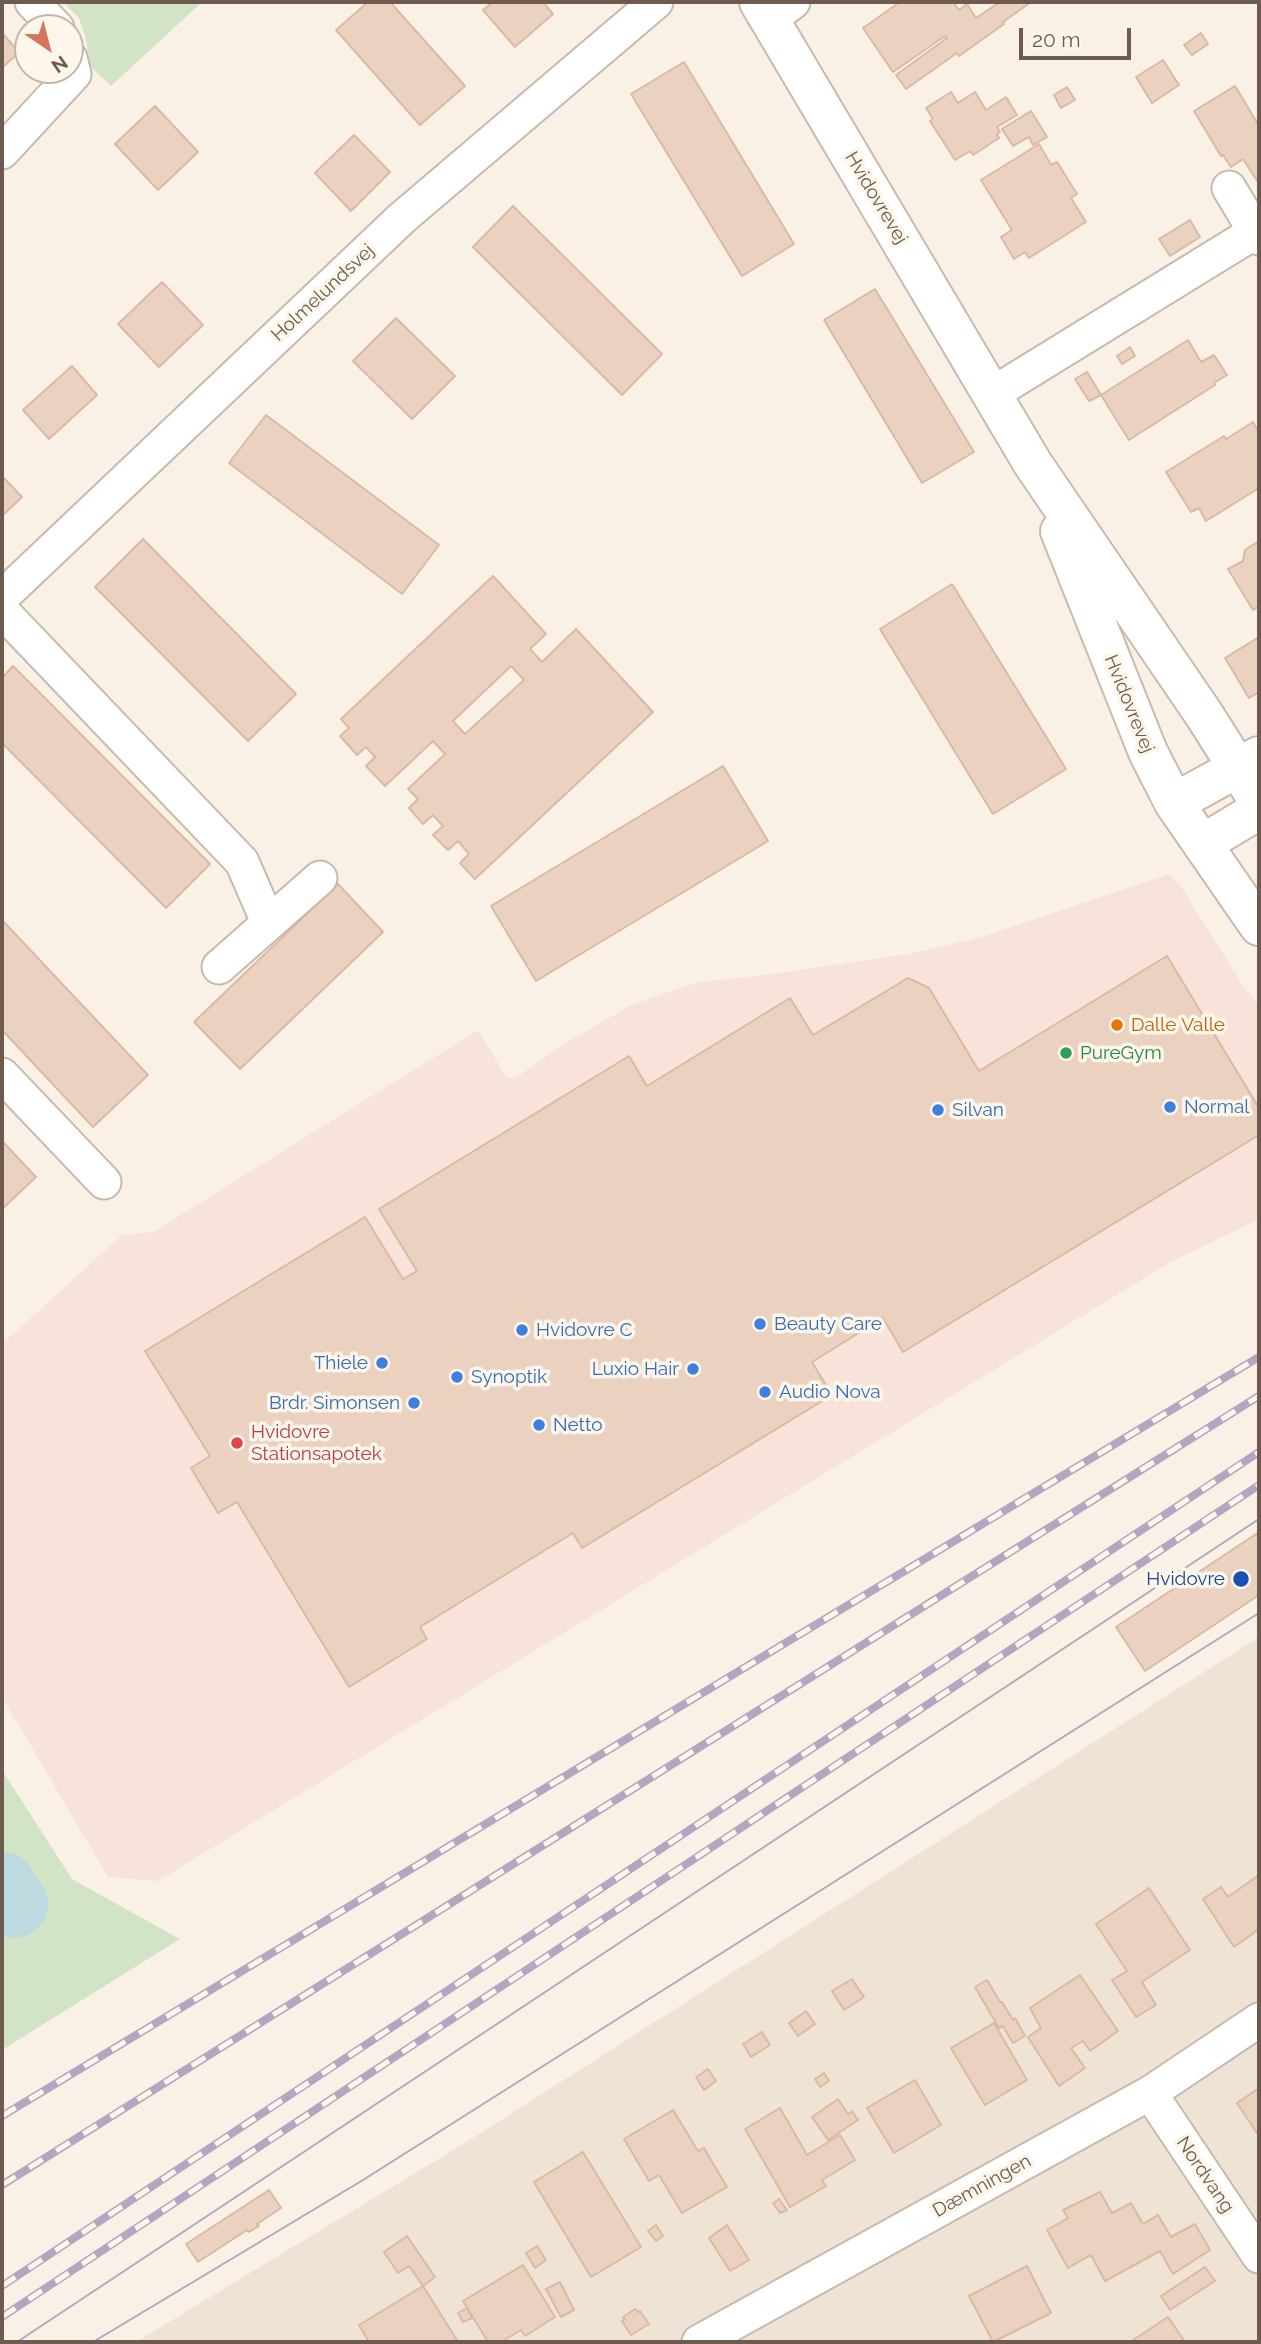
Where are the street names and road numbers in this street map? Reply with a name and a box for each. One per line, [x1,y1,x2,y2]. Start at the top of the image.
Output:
street label: Hvidovrevej [840,148,912,248]
street label: Holmelundsvej [267,239,379,347]
street label: Hvidovrevej [1099,652,1159,756]
street label: Nordvang [1171,2133,1239,2217]
street label: Dæmningen [929,2150,1035,2222]

